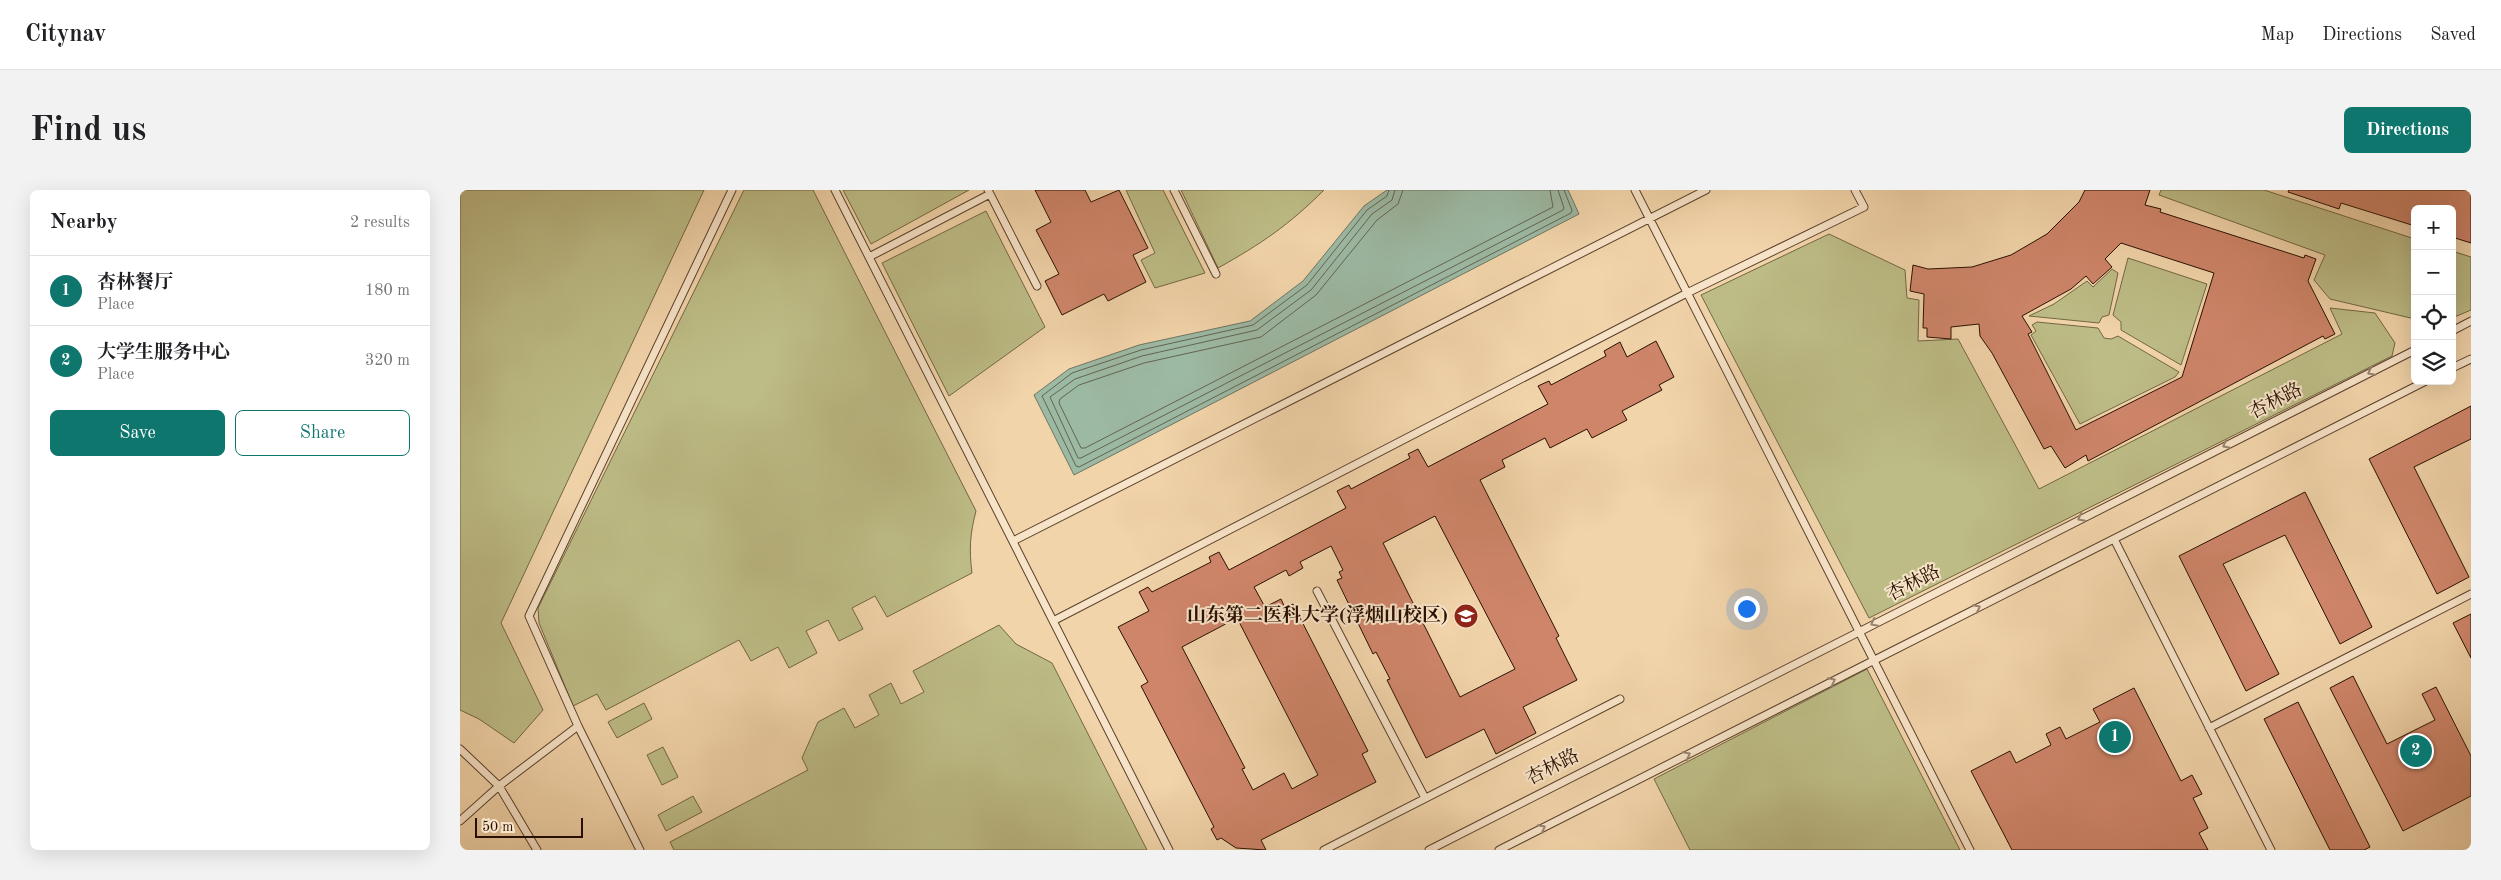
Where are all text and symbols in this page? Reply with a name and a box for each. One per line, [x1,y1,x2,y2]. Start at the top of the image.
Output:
text: Citynav [25,23,106,47]
text: Map [2261,26,2294,44]
text: Directions [2322,26,2402,44]
text: Saved [2430,26,2476,44]
button: Directions [2344,107,2471,153]
text: Find us [30,113,146,148]
map controls [2411,205,2456,385]
button: + [2411,205,2456,250]
text: Nearby [50,212,118,233]
text: 2 results [350,215,410,231]
button: − [2411,250,2456,295]
text: 杏林餐厅 [97,274,173,293]
text: 1 [61,283,71,299]
text: 180 m [365,283,410,299]
button: locate [2411,295,2456,340]
text: Place [97,297,134,313]
button: layers [2411,340,2456,385]
text: 大学生服务中心 [97,344,230,363]
text: 2 [61,353,71,369]
text: 320 m [365,353,410,369]
one-way arrow [2367,366,2376,376]
text: Place [97,367,134,383]
street label: 杏林路 [2245,379,2306,423]
button: Save [50,410,225,456]
button: Share [235,410,410,456]
one-way arrow [2222,439,2231,449]
one-way arrow [2077,512,2086,522]
street label: 杏林路 [1883,561,1944,605]
your location [1734,596,1760,622]
school or university icon: 山东第二医科大学(浮烟山校区) [1453,603,1479,629]
place label: 山东第二医科大学(浮烟山校区) [1187,604,1448,626]
one-way arrow [1972,604,1981,614]
one-way arrow [1870,617,1879,627]
one-way arrow [1827,677,1836,687]
pin: 1 [2099,718,2131,756]
pin: 2 [2400,732,2432,770]
street label: 杏林路 [1522,745,1583,789]
one-way arrow [1682,751,1691,761]
scale bar [475,815,582,838]
text: 50 m [482,820,513,834]
one-way arrow [1537,824,1546,834]

